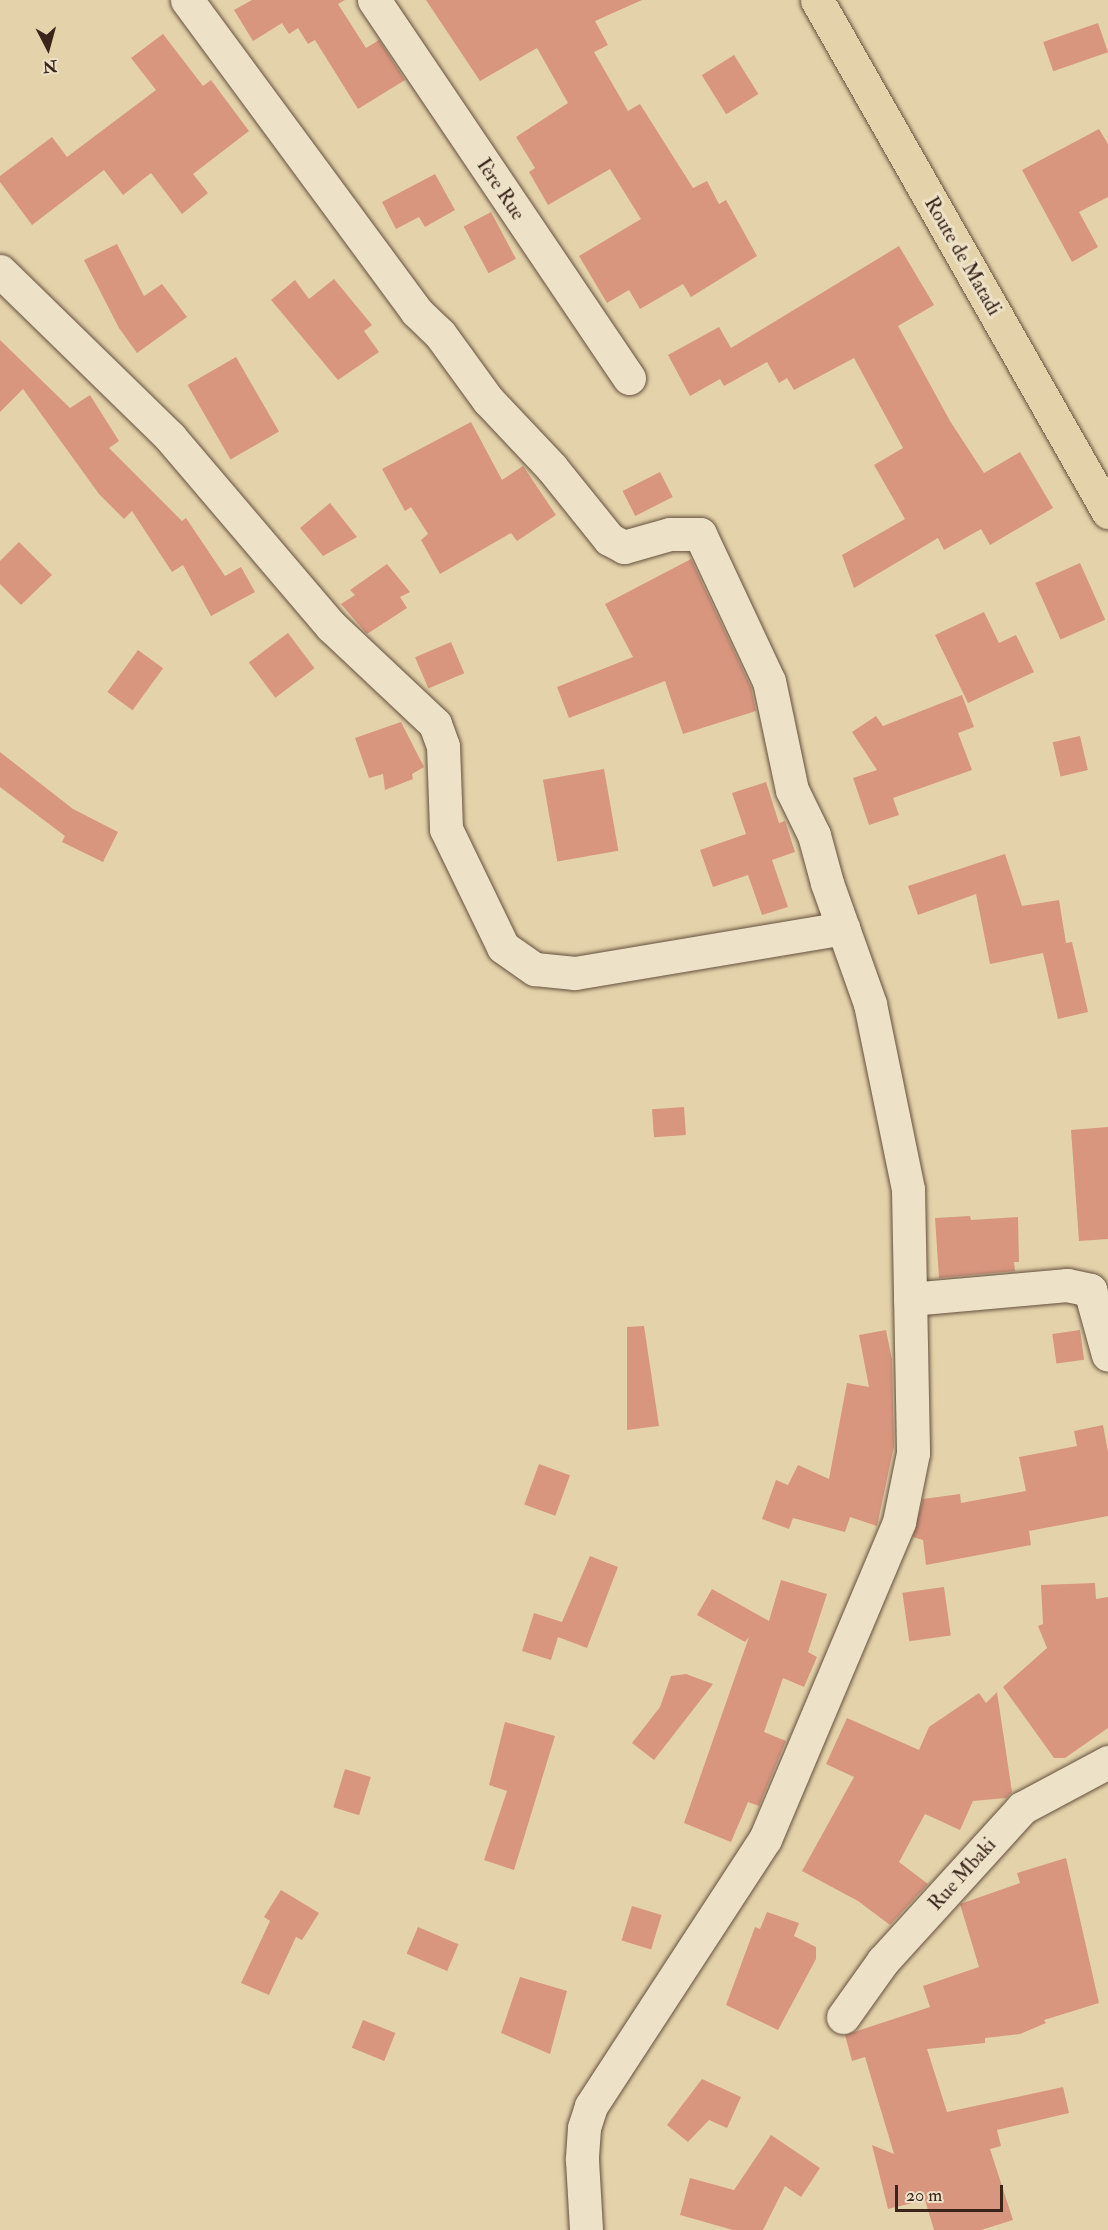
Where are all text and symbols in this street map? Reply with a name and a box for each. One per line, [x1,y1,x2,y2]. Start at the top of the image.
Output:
north arrow [18,18,78,78]
text: N [42,55,58,77]
street label: Ière Rue [472,154,530,224]
street label: Route de Matadi [919,192,1007,320]
street label: Rue Mbaki [923,1833,1001,1915]
scale bar [898,2173,1006,2211]
text: 20 m [906,2184,942,2207]

